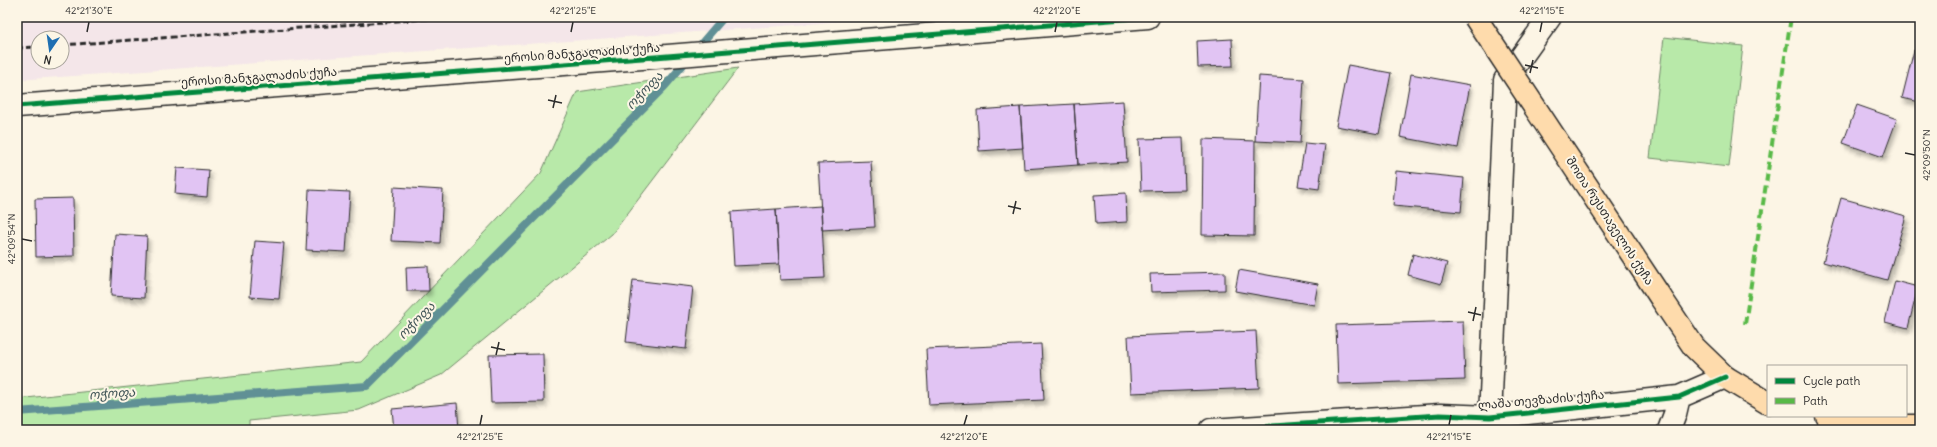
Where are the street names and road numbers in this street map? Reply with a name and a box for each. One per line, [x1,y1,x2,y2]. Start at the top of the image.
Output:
street label: ეროსი მანჯგალაძის ქუჩა [503,40,661,66]
street label: ეროსი მანჯგალაძის ქუჩა [180,64,338,90]
street label: შოთა რუსთაველის ქუჩა [1562,154,1658,288]
street label: ლაშა თევზაძის ქუჩა [1477,386,1605,414]

